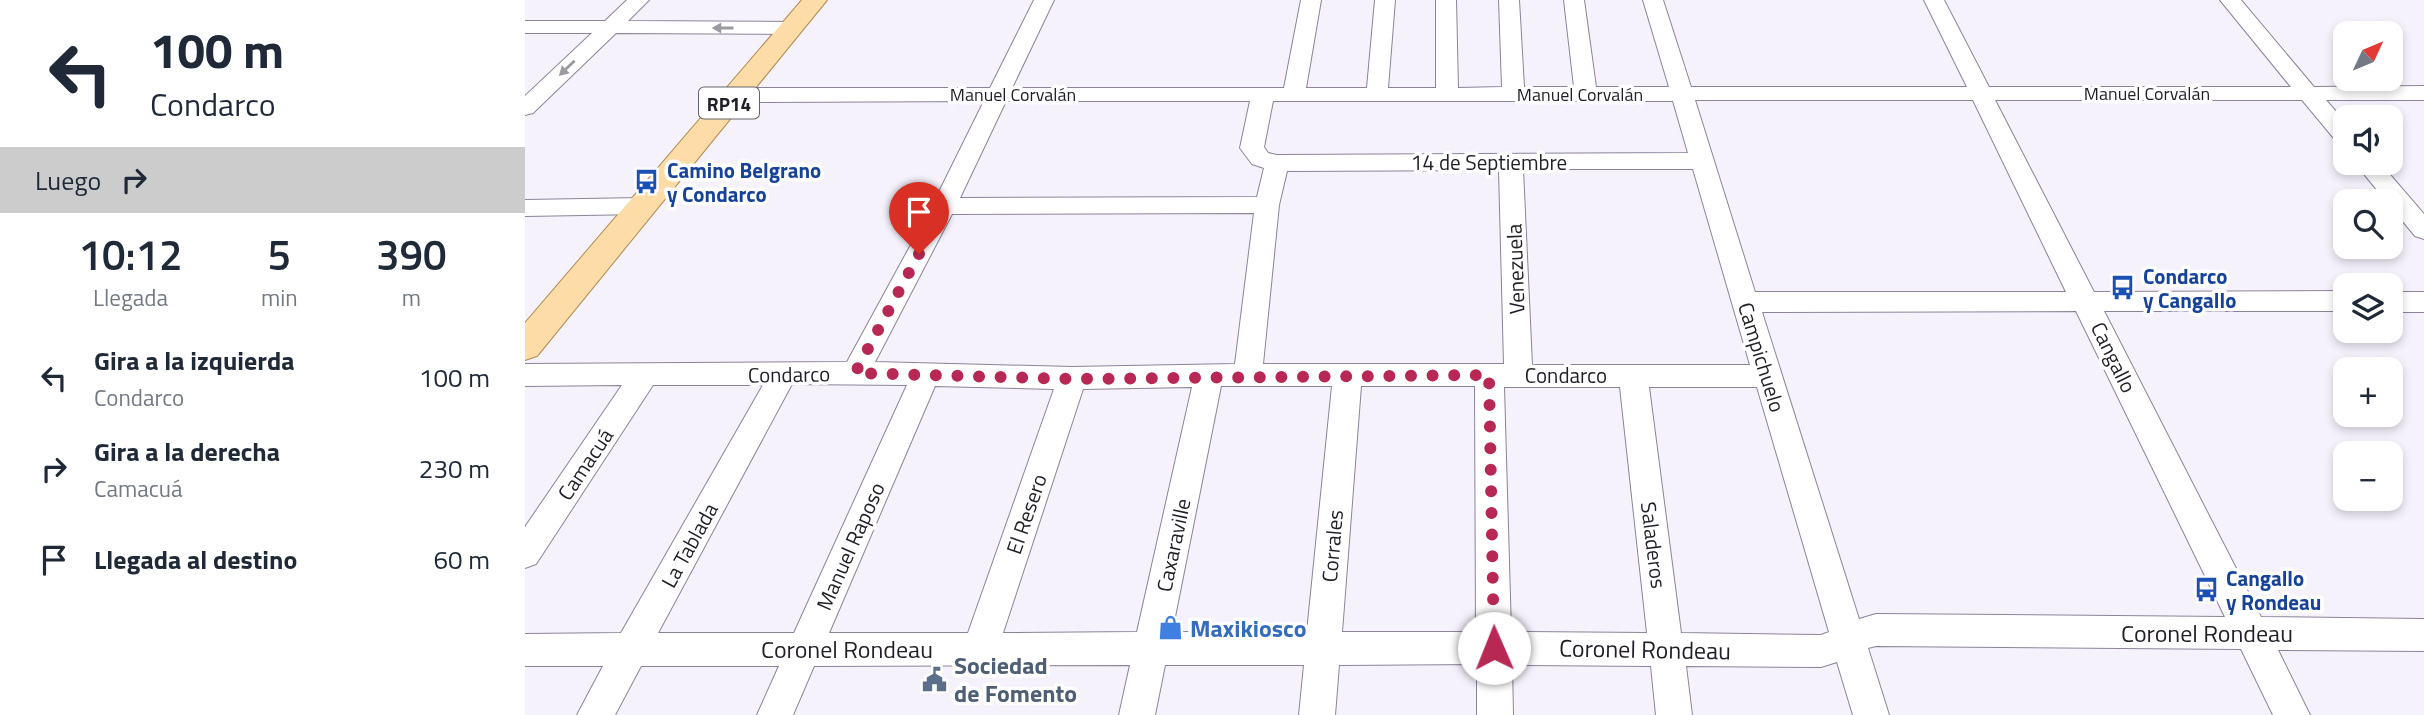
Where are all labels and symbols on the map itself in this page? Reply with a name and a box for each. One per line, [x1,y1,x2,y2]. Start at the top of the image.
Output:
north arrow [2333,21,2403,91]
one-way arrow [712,22,734,34]
one-way arrow [559,59,576,75]
street label: Manuel Corvalán [2084,80,2210,107]
street label: Manuel Corvalán [950,81,1076,108]
street label: Manuel Corvalán [1517,81,1643,108]
road number: RP14 [699,88,759,118]
street label: 14 de Septiembre [1411,146,1567,178]
place label: Camino Belgrano y Condarco [667,154,821,210]
bus stop icon: Camino Belgrano y Condarco [633,168,661,196]
pin [889,182,949,254]
street label: Venezuela [1497,223,1533,315]
place label: Condarco y Cangallo [2143,260,2236,316]
bus stop icon: Condarco y Cangallo [2109,274,2137,302]
street label: Campichuelo [1730,298,1794,416]
street label: Cangallo [2083,316,2145,398]
street label: Condarco [748,357,830,391]
street label: Condarco [1525,359,1607,391]
street label: Camacuá [549,421,621,506]
street label: El Resero [997,470,1055,558]
street label: Manuel Raposo [807,477,893,615]
street label: Caxaraville [1148,495,1198,595]
street label: La Tablada [652,496,726,593]
street label: Saladeros [1633,500,1675,590]
street label: Corrales [1313,508,1351,584]
place label: Cangallo y Rondeau [2226,562,2321,618]
bus stop icon: Cangallo y Rondeau [2192,576,2220,604]
place label: Maxikiosco [1190,610,1306,646]
position arrow [1457,611,1531,685]
shop icon: Maxikiosco [1156,614,1184,642]
street label: Coronel Rondeau [2121,615,2293,651]
street label: Coronel Rondeau [1559,630,1731,668]
street label: Coronel Rondeau [761,631,933,667]
place label: Sociedad de Fomento [954,647,1077,711]
public building icon: Sociedad de Fomento [920,665,948,693]

